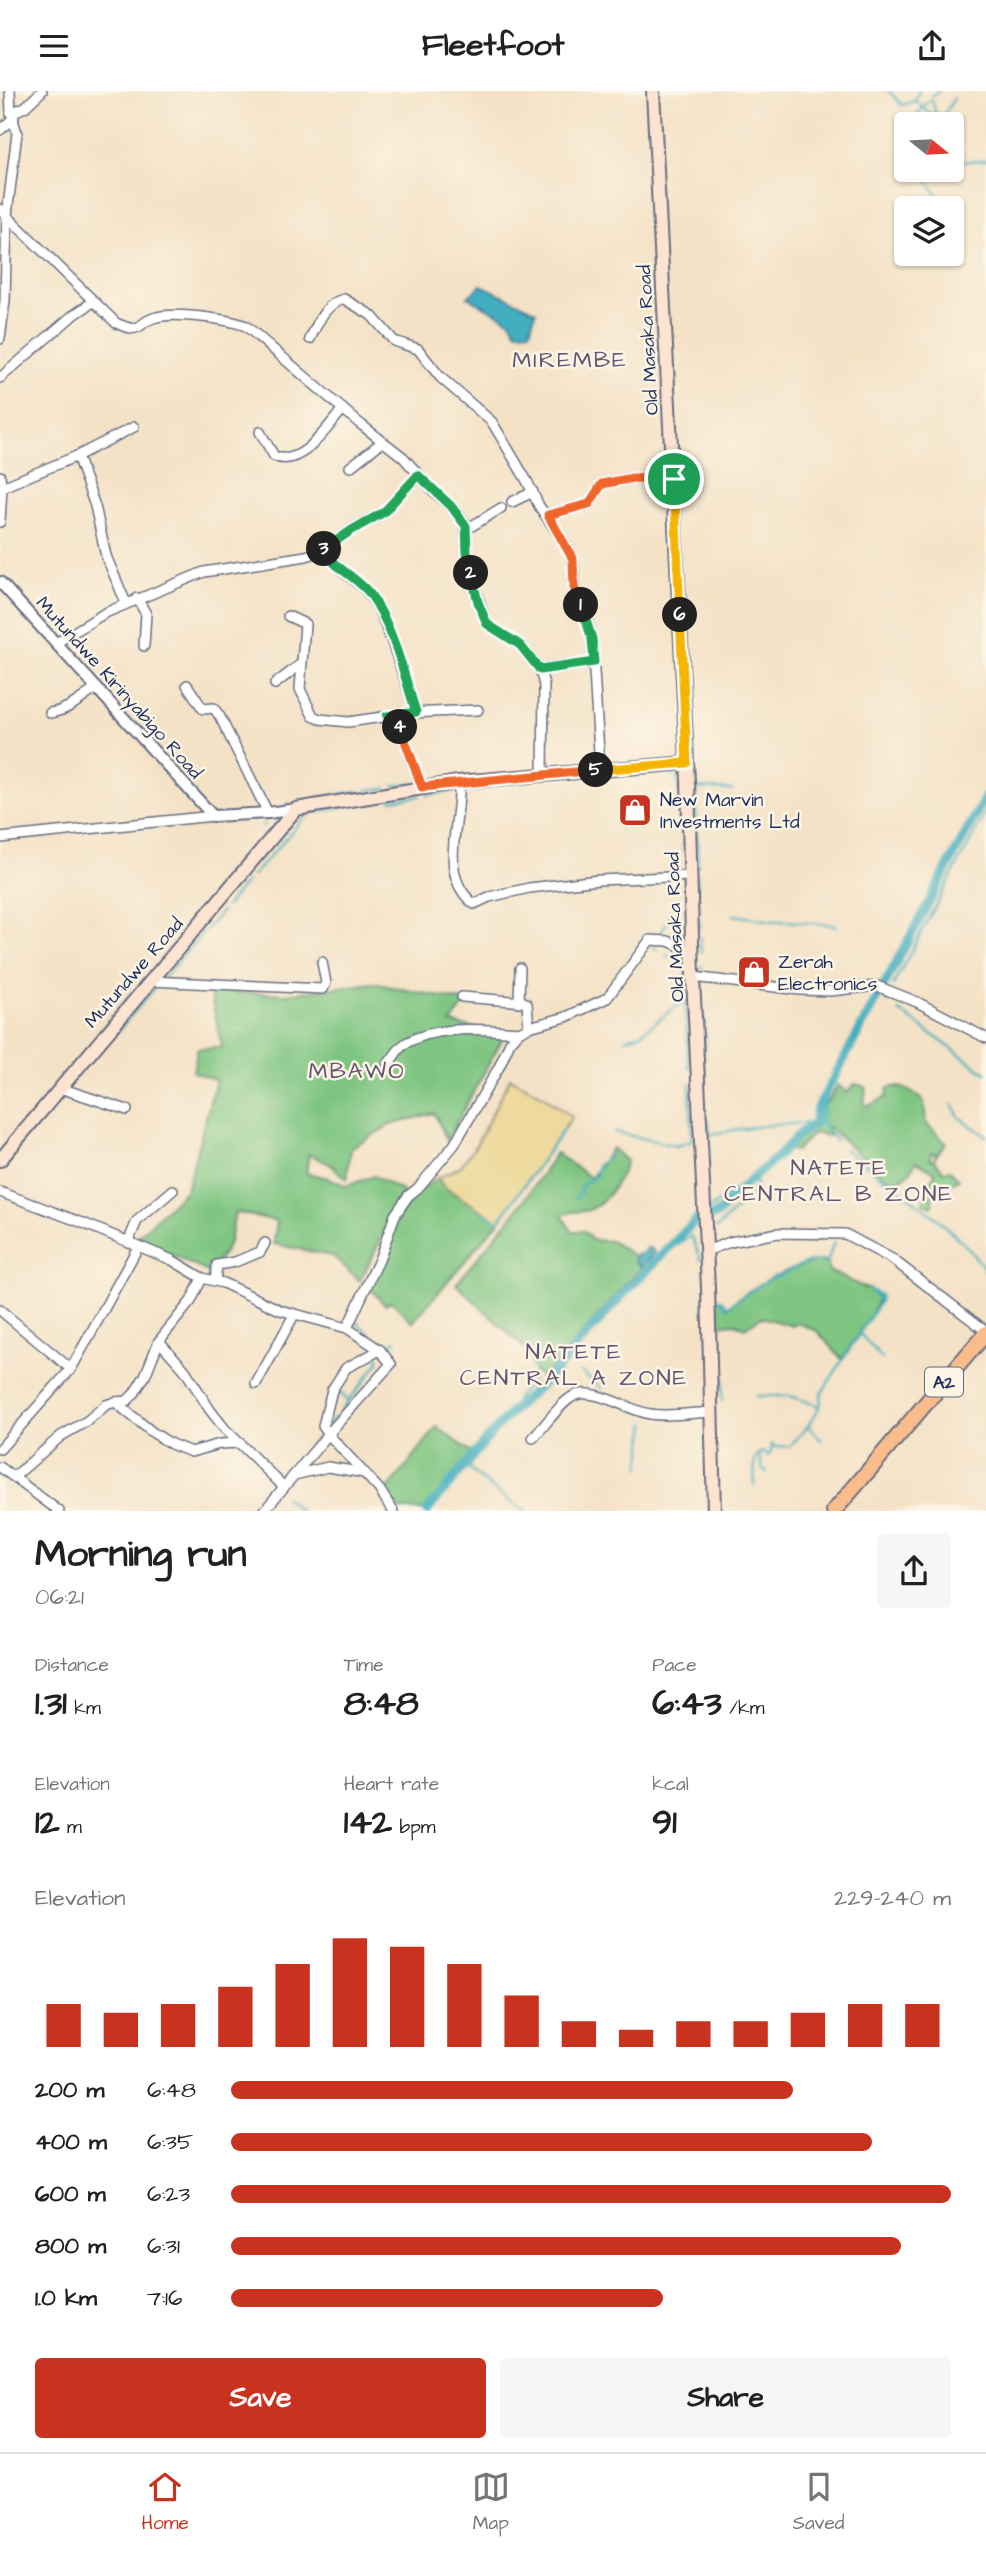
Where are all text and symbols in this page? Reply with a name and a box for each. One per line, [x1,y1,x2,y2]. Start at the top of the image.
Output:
text: Fleetfoot [422,23,564,68]
icon: menu [35,27,73,65]
icon: share [913,27,951,65]
north arrow [894,112,964,182]
map controls [894,112,964,266]
button: layers [894,196,964,266]
street label: Old Masaka Road [631,264,666,416]
district label: MIREMBE [512,344,628,376]
pin [644,449,704,509]
icon: arrive [655,460,693,498]
pin: 3 [306,531,342,567]
text: 3 [319,535,328,562]
pin: 2 [454,555,489,591]
text: 2 [465,559,476,586]
pin: 1 [564,587,598,623]
street label: Mutundwe Kirinyabigo Road [29,591,209,786]
text: 1 [579,591,582,618]
pin: 6 [662,597,698,633]
text: 6 [674,601,685,628]
pin: 4 [382,709,418,745]
text: 4 [393,713,406,740]
pin: 5 [578,753,614,787]
text: 5 [589,756,602,783]
place label: New Marvin Investments Ltd [660,787,800,836]
shop icon: New Marvin Investments Ltd [616,791,654,829]
street label: Old Masaka Road [659,851,692,1002]
street label: Mutundwe Road [78,912,190,1034]
place label: Zerah Electronics [778,949,877,998]
shop icon: Zerah Electronics [735,953,773,991]
district label: MBAWO [308,1055,406,1087]
district label: NATETE CENTRAL B ZONE [724,1152,954,1210]
district label: NATETE CENTRAL A ZONE [460,1336,688,1394]
road number: A2 [925,1367,963,1397]
text: Morning run [35,1529,247,1581]
button: share [877,1534,951,1608]
text: 06:21 [35,1581,84,1613]
text: Distance [35,1652,109,1679]
text: Time [344,1652,383,1679]
text: Pace [652,1652,696,1679]
text: 1.31 [35,1679,67,1728]
text: 8:48 [344,1679,419,1728]
text: 6:43 [652,1679,722,1728]
text: km [67,1695,101,1722]
text: /km [722,1695,764,1722]
text: Elevation [35,1771,110,1798]
text: Heart rate [344,1771,439,1798]
text: kcal [652,1771,689,1798]
text: 12 [35,1798,60,1847]
text: 142 [344,1798,392,1847]
text: 91 [652,1798,677,1847]
text: m [60,1814,82,1841]
text: bpm [392,1814,436,1841]
text: Elevation [35,1882,126,1914]
text: 229–240 m [834,1882,951,1914]
text: 200 m [35,2074,104,2106]
text: 6:48 [147,2074,196,2106]
text: 400 m [35,2126,107,2158]
text: 6:35 [147,2126,193,2158]
text: 600 m [35,2178,106,2210]
text: 6:23 [147,2178,190,2210]
text: 800 m [35,2230,106,2262]
text: 6:31 [147,2230,180,2262]
text: 1.0 km [35,2282,97,2314]
text: 7:16 [147,2282,182,2314]
button: Save [35,2358,486,2438]
button: Share [500,2358,951,2438]
tab: Home [141,2468,189,2537]
tab: Map [472,2468,510,2537]
tab: Saved [793,2468,844,2537]

